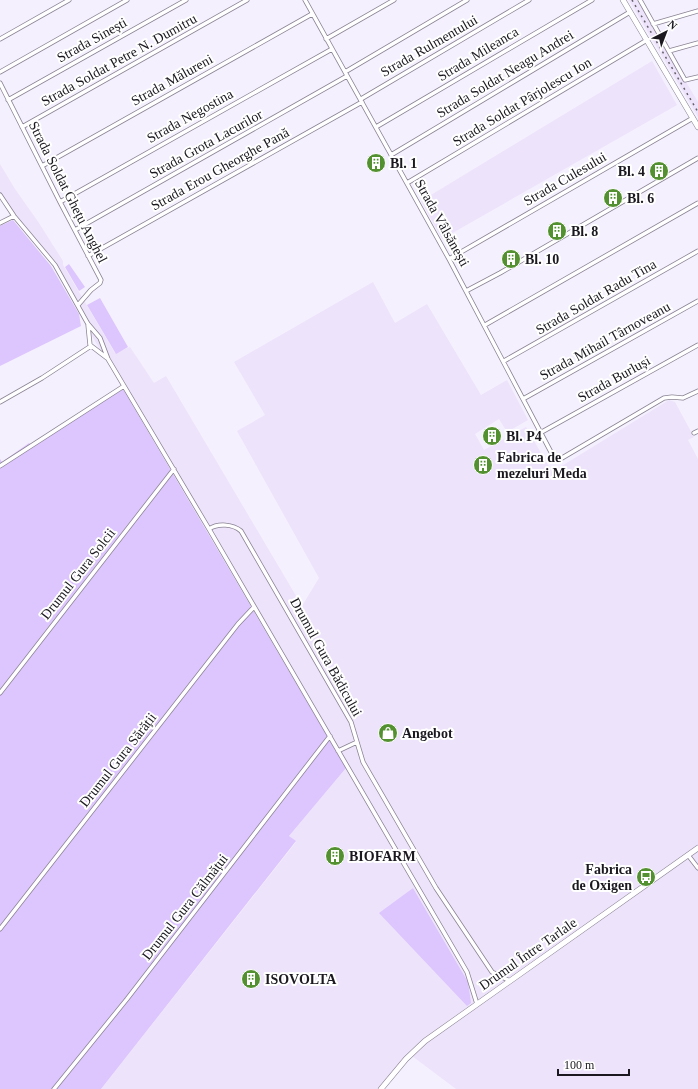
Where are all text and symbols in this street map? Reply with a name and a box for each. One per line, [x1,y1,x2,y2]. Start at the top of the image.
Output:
street label: Strada Soldat Petre N. Dumitru [39,11,199,109]
street label: Strada Rulmentului [378,12,480,80]
north arrow [646,12,686,52]
street label: Strada Sinești [55,15,130,66]
text: N [666,17,680,32]
street label: Strada Mileanca [435,24,522,84]
street label: Strada Soldat Neagu Andrei [434,27,576,121]
street label: Strada Mălureni [129,51,215,109]
street label: Strada Soldat Pârjolescu Ion [450,55,594,149]
street label: Strada Negostina [144,86,236,146]
street label: Strada Grota Lacurilor [147,107,265,181]
street label: Strada Soldat Ghețu Anghel [25,119,110,266]
street label: Strada Erou Gheorghe Pană [148,124,292,213]
street label: Strada Culesului [521,149,609,209]
building icon: Bl. 1 [365,152,387,174]
place label: Bl. 1 [390,156,417,171]
building icon: Bl. 4 [648,160,670,182]
place label: Bl. 4 [618,164,645,179]
street label: Strada Vâlsănești [411,177,472,270]
building icon: Bl. 6 [602,187,624,209]
place label: Bl. 6 [627,191,654,206]
building icon: Bl. 8 [546,220,568,242]
place label: Bl. 8 [571,224,598,239]
building icon: Bl. 10 [500,248,522,270]
place label: Bl. 10 [525,252,559,267]
street label: Strada Soldat Radu Tina [533,256,660,338]
street label: Strada Mihail Târnoveanu [537,299,673,383]
street label: Strada Burluși [575,353,653,406]
building icon: Bl. P4 [481,425,503,447]
place label: Bl. P4 [506,429,542,444]
place label: Fabrica de mezeluri Meda [497,450,587,481]
building icon: Fabrica de mezeluri Meda [472,454,494,476]
street label: Drumul Gura Solcii [38,525,118,622]
street label: Drumul Gura Bădicului [287,595,365,719]
street label: Drumul Gura Sărății [77,710,160,811]
shop icon: Angebot [377,722,399,744]
place label: Angebot [402,726,453,741]
building icon: BIOFARM [324,845,346,867]
place label: BIOFARM [349,849,416,864]
street label: Drumul Gura Călmățui [139,851,232,963]
place label: Fabrica de Oxigen [572,862,632,893]
bus stop icon: Fabrica de Oxigen [635,866,657,888]
street label: Drumul Între Tarlale [476,914,580,993]
building icon: ISOVOLTA [240,968,262,990]
place label: ISOVOLTA [265,972,337,987]
scale bar [558,1051,629,1077]
text: 100 m [564,1058,595,1072]

